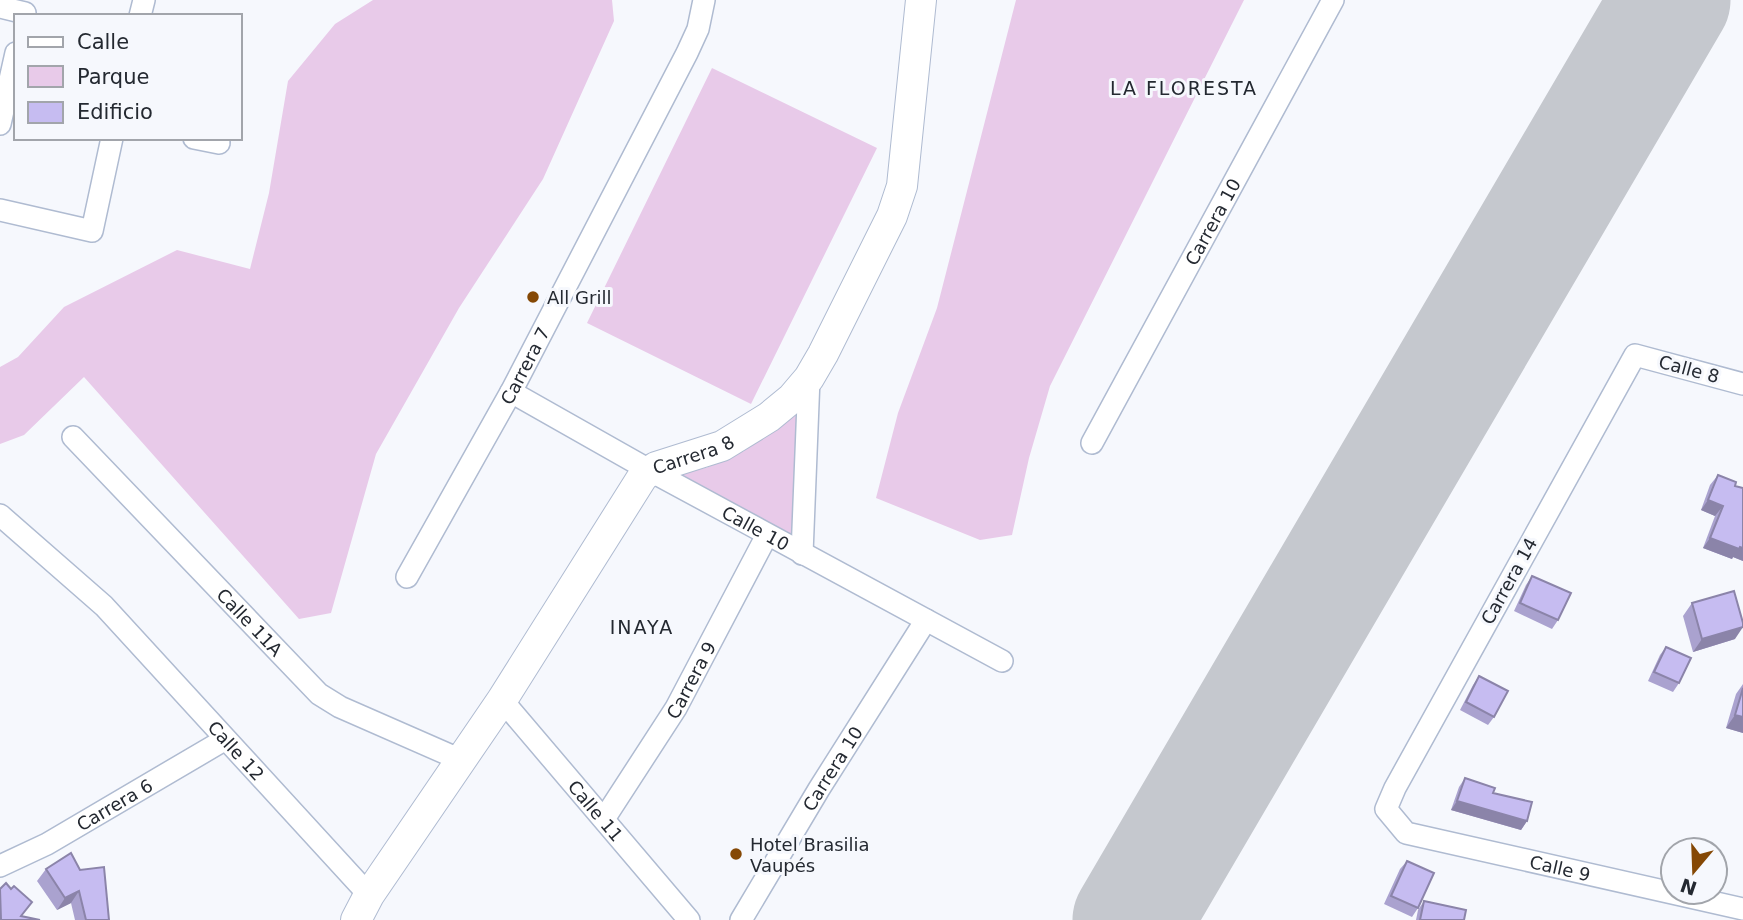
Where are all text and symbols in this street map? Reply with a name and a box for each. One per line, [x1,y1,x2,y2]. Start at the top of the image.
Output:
legend [14,14,242,140]
text: Calle [77,30,129,54]
text: Parque [77,65,149,89]
district label: LA FLORESTA [1110,77,1258,99]
text: Edificio [77,100,153,124]
street label: Carrera 10 [1180,175,1245,269]
place label: All Grill [547,287,611,308]
marker: All Grill [525,289,541,305]
street label: Carrera 7 [496,323,553,408]
street label: Calle 8 [1656,351,1722,387]
street label: Carrera 8 [650,431,738,478]
street label: Calle 10 [719,501,793,555]
street label: Carrera 14 [1477,534,1541,628]
street label: Calle 11A [213,584,288,661]
district label: INAYA [610,616,674,638]
street label: Carrera 9 [661,638,720,723]
street label: Calle 12 [204,716,269,784]
street label: Carrera 10 [798,722,867,814]
street label: Carrera 6 [73,774,156,835]
street label: Calle 11 [564,776,628,845]
place label: Hotel Brasilia Vaupés [750,834,870,876]
north arrow [1659,836,1729,906]
marker: Hotel Brasilia Vaupés [728,846,744,862]
street label: Calle 9 [1528,851,1593,885]
text: N [1677,874,1700,900]

